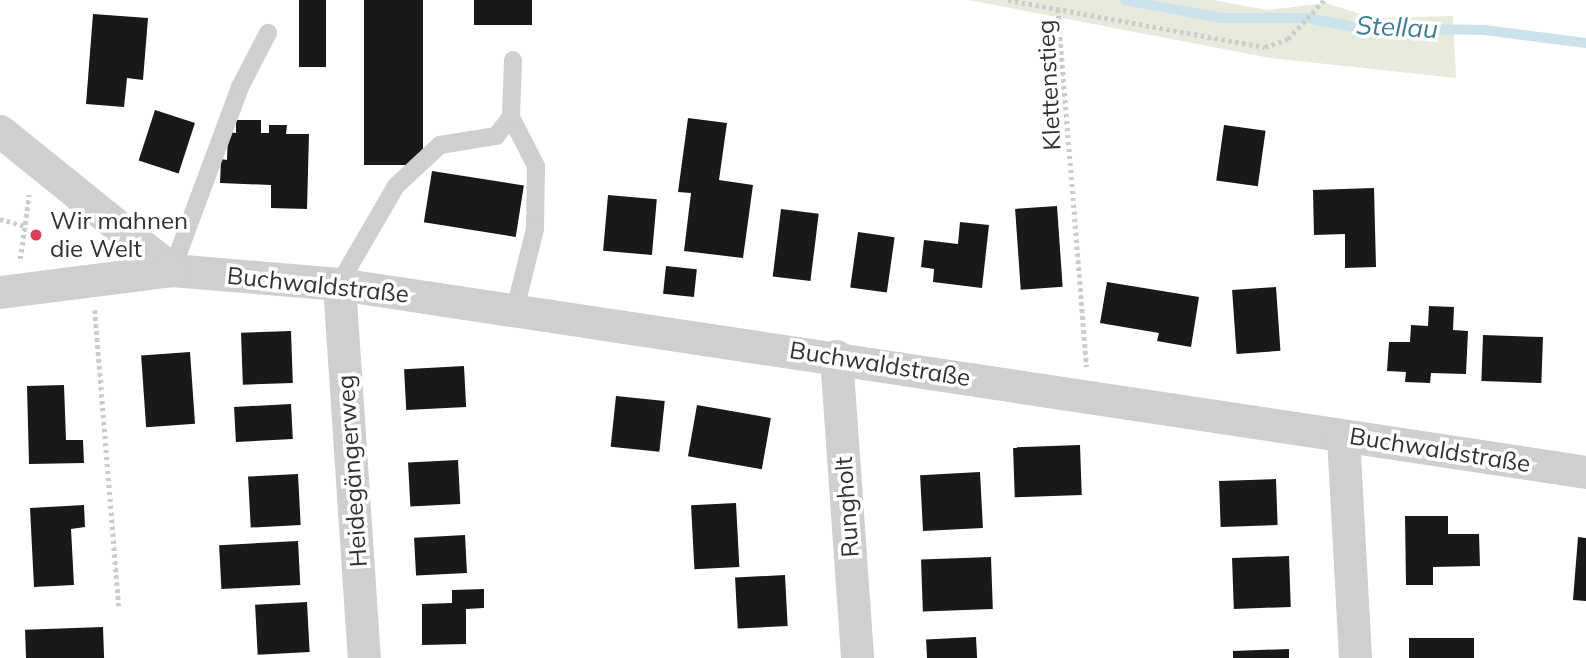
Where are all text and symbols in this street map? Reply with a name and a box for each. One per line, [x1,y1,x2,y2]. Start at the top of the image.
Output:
water label: Stellau [1355,9,1439,45]
street label: Klettenstieg [1031,19,1067,151]
place label: Wir mahnen die Welt [50,207,188,263]
marker: Wir mahnen die Welt [28,227,44,243]
street label: Buchwaldstraße [226,261,410,309]
street label: Buchwaldstraße [788,335,972,393]
street label: Heidegängerweg [331,374,373,568]
street label: Buchwaldstraße [1348,421,1532,479]
street label: Rungholt [829,456,865,558]

